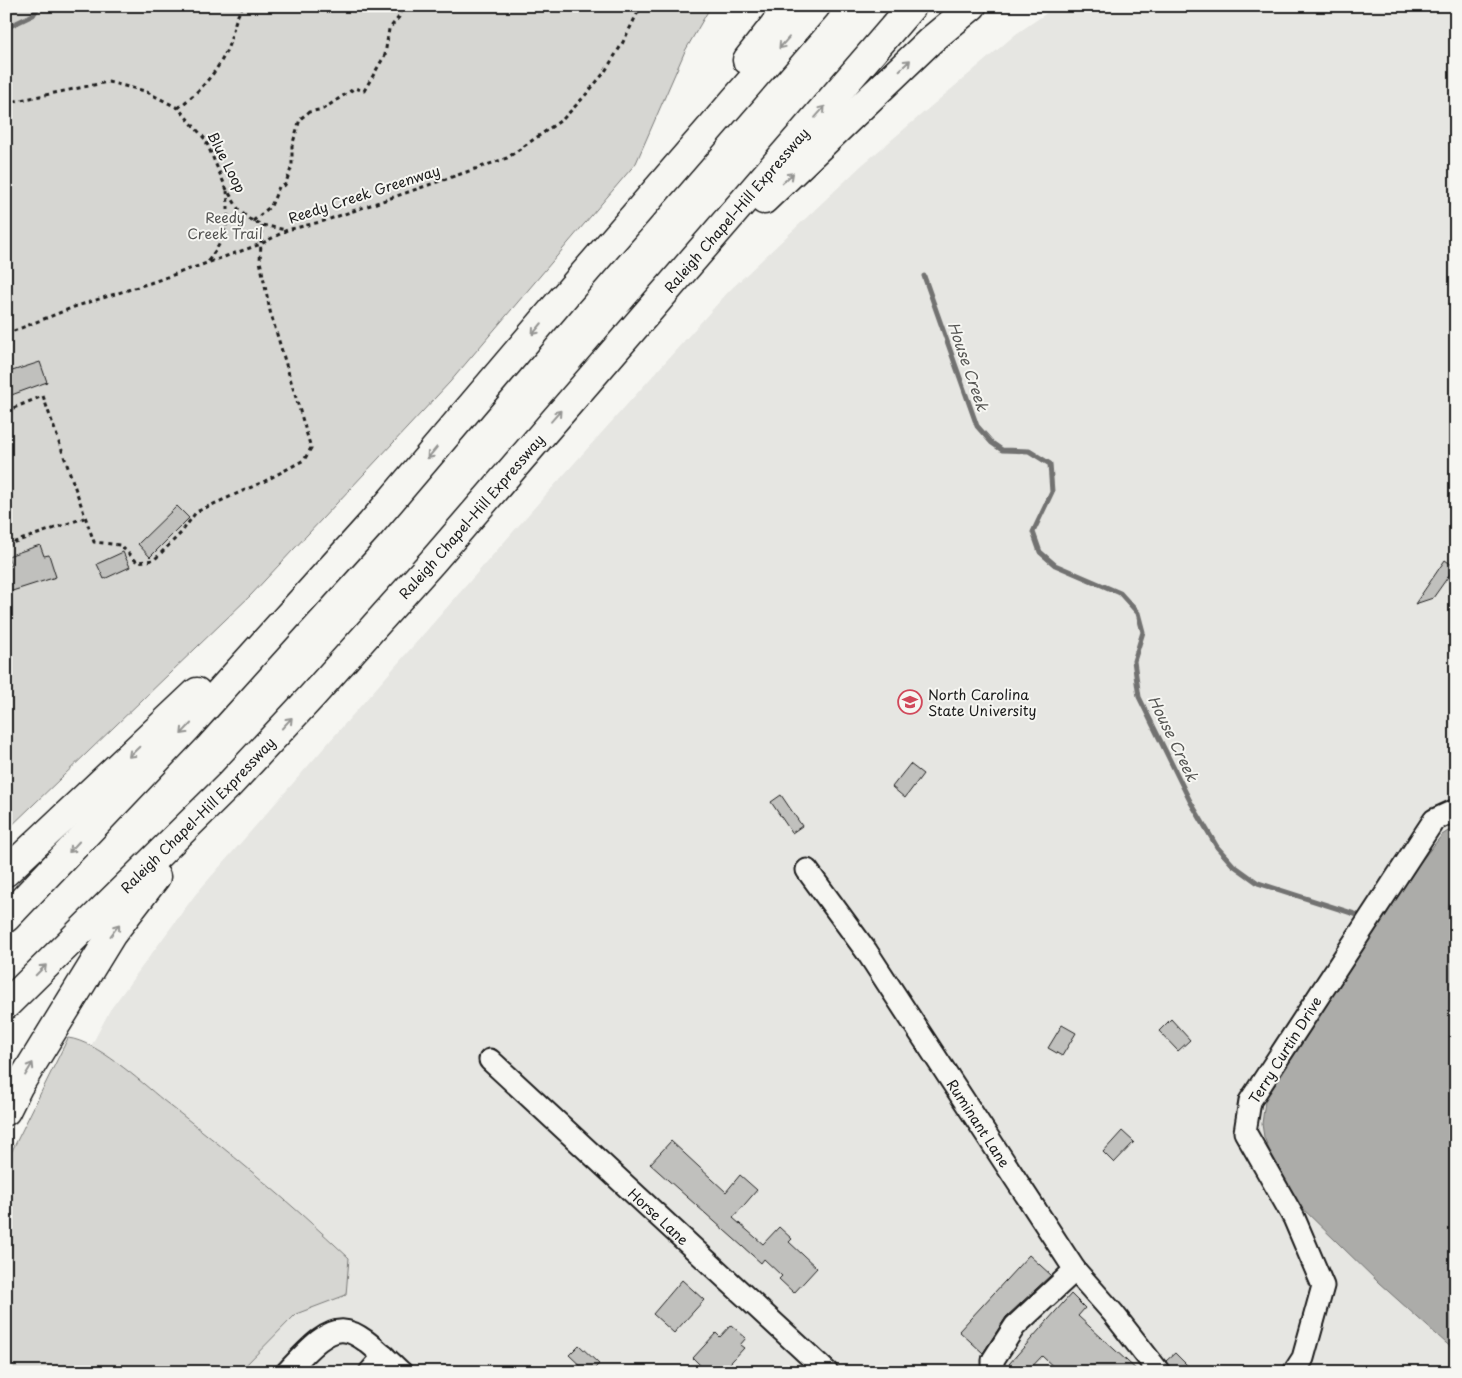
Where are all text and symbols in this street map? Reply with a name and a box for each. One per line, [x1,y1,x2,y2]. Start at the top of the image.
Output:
one-way arrow [779,37,790,50]
one-way arrow [899,59,911,71]
one-way arrow [815,106,826,119]
street label: Raleigh Chapel–Hill Expressway [659,123,813,297]
street label: Blue Loop [203,128,251,196]
street label: Reedy Creek Greenway [286,160,442,228]
one-way arrow [782,172,795,184]
park label: Reedy Creek Trail [187,207,263,244]
water label: House Creek [943,318,995,414]
one-way arrow [532,322,543,335]
one-way arrow [550,410,561,423]
street label: Raleigh Chapel–Hill Expressway [394,429,549,603]
one-way arrow [427,446,438,459]
place label: North Carolina State University [928,684,1036,721]
school or university icon: North Carolina State University [897,689,923,715]
water label: House Creek [1143,691,1205,786]
one-way arrow [281,716,293,729]
one-way arrow [180,723,192,735]
street label: Raleigh Chapel–Hill Expressway [115,732,280,897]
one-way arrow [128,746,140,758]
one-way arrow [68,841,80,853]
one-way arrow [110,923,120,937]
one-way arrow [35,964,47,977]
street label: Terry Curtin Drive [1243,992,1327,1108]
one-way arrow [25,1062,35,1076]
street label: Ruminant Lane [942,1075,1016,1172]
street label: Horse Lane [624,1183,694,1250]

